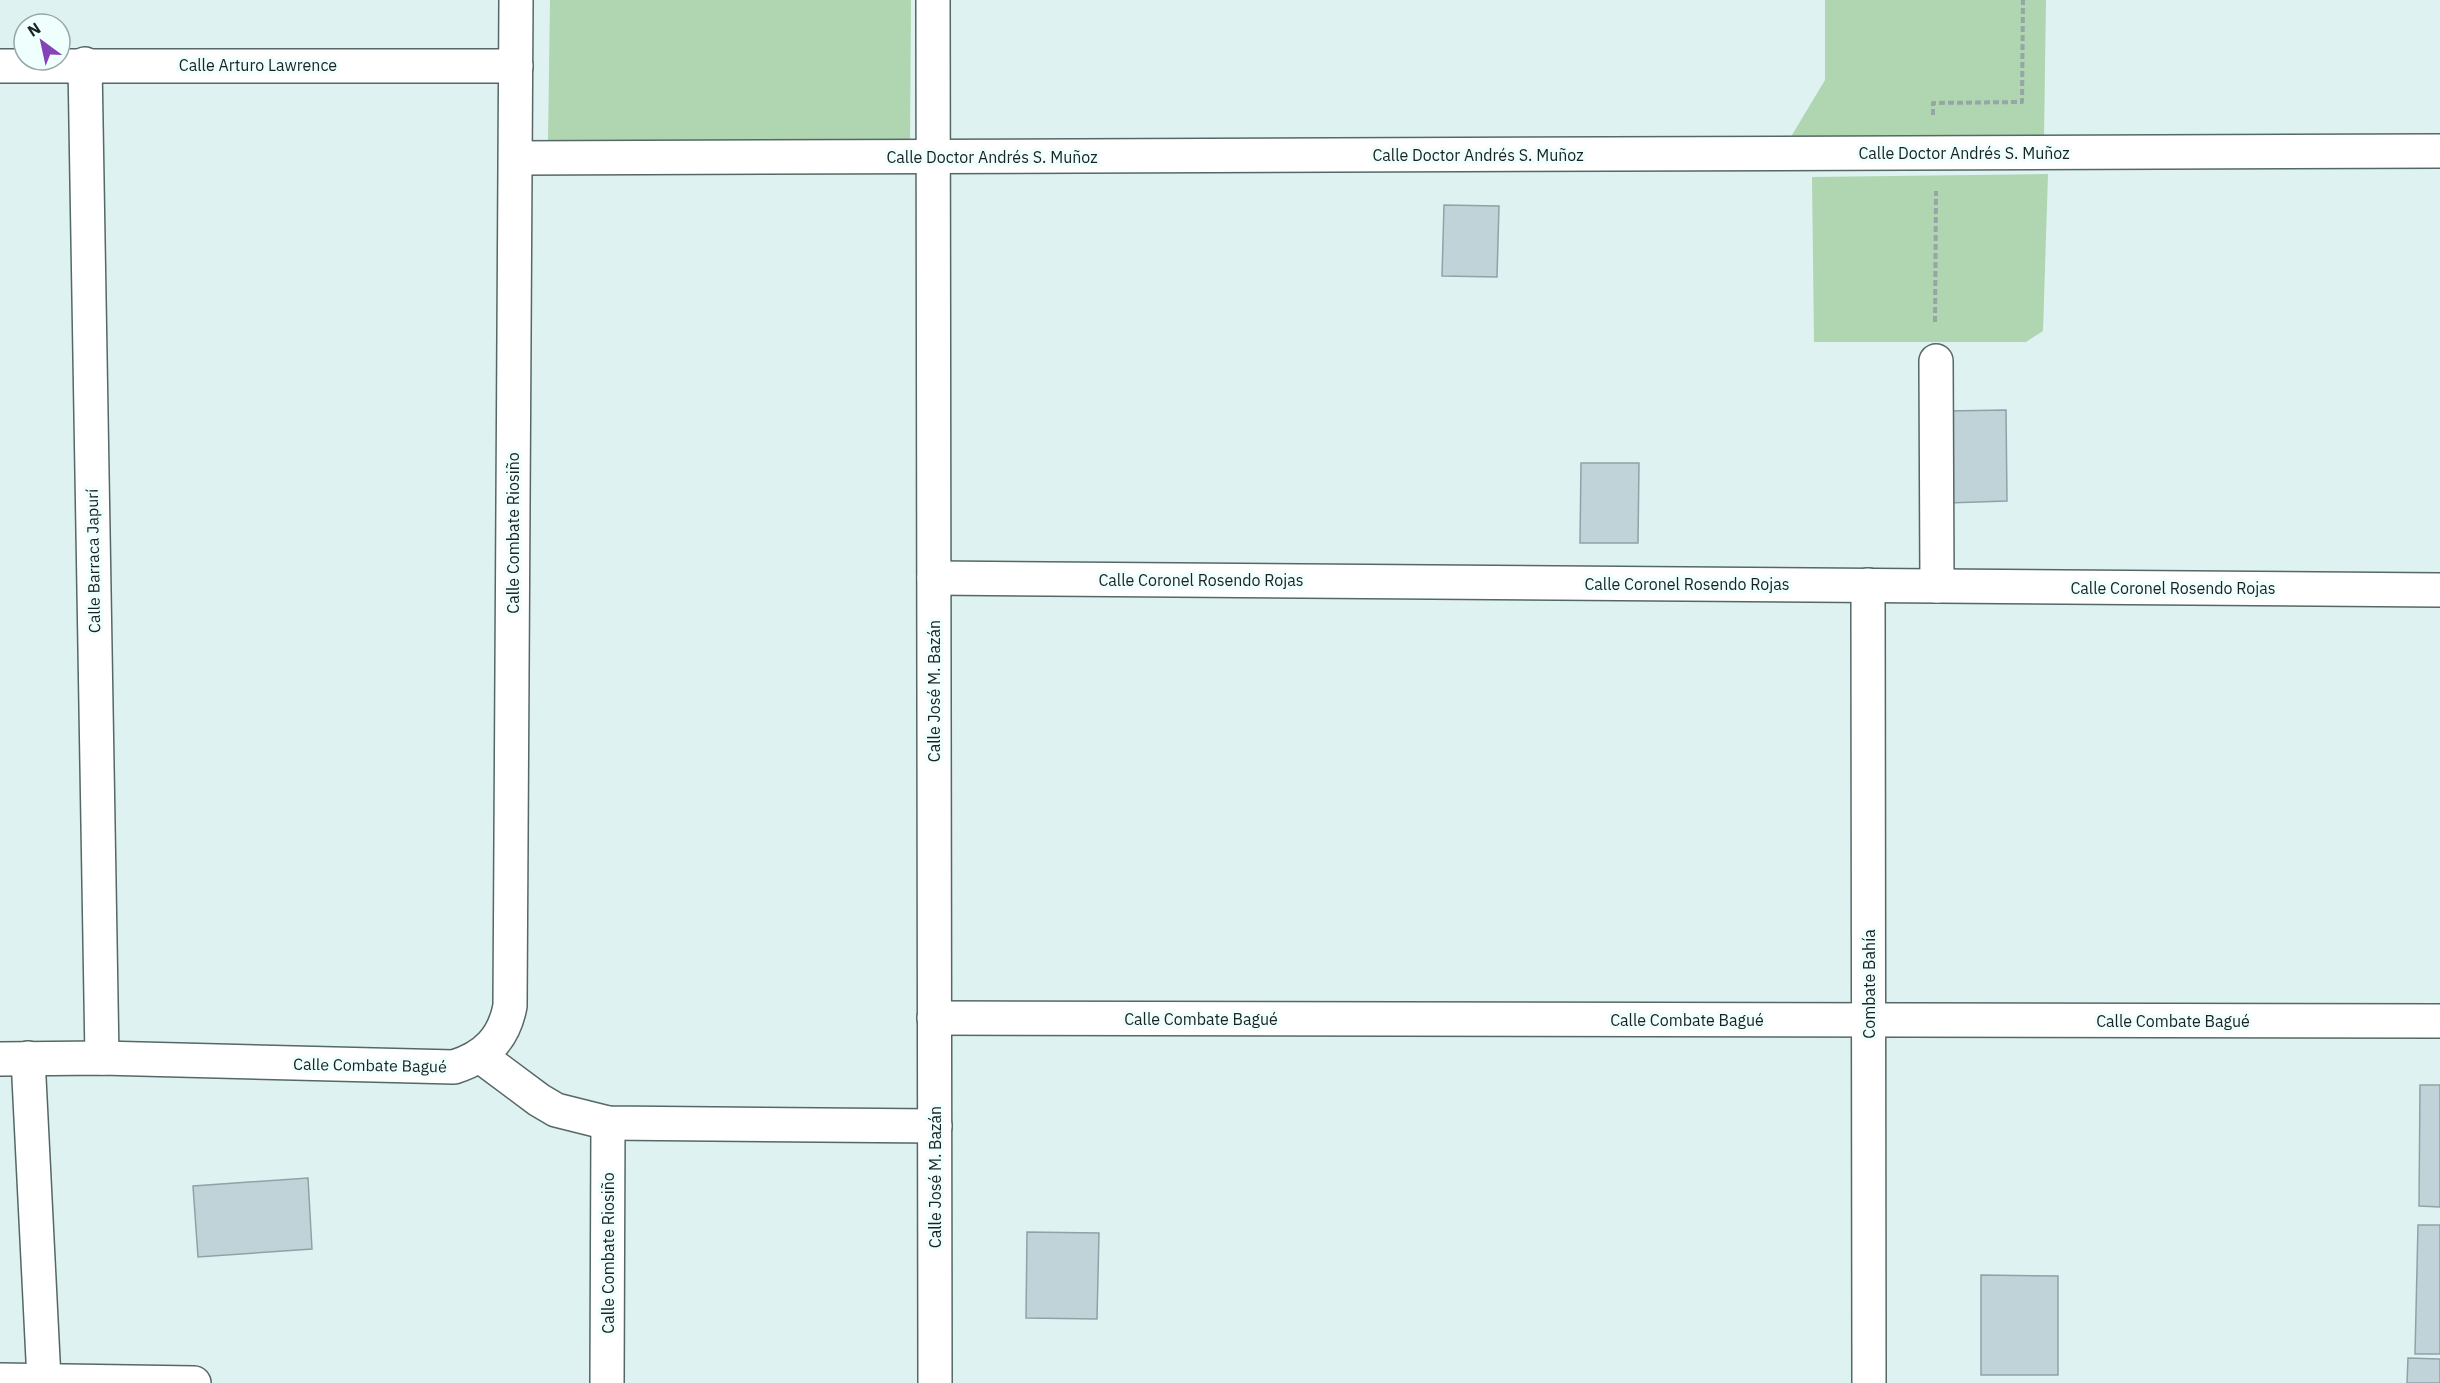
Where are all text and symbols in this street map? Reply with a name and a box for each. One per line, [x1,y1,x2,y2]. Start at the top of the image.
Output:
north arrow [12,12,72,72]
text: N [24,18,44,41]
street label: Calle Arturo Lawrence [179,55,337,75]
street label: Calle Doctor Andrés S. Muñoz [1858,143,2070,163]
street label: Calle Doctor Andrés S. Muñoz [1372,145,1584,165]
street label: Calle Doctor Andrés S. Muñoz [886,147,1098,167]
street label: Calle Combate Riosiño [503,452,523,614]
street label: Calle Barraca Japurí [82,489,104,633]
street label: Calle Coronel Rosendo Rojas [1098,570,1304,590]
street label: Calle Coronel Rosendo Rojas [1584,574,1790,594]
street label: Calle Coronel Rosendo Rojas [2070,578,2276,598]
street label: Calle José M. Bazán [924,620,944,762]
street label: Combate Bahía [1859,929,1879,1039]
street label: Calle Combate Bagué [1124,1009,1278,1029]
street label: Calle Combate Bagué [1610,1010,1764,1030]
street label: Calle Combate Bagué [2096,1011,2250,1031]
street label: Calle Combate Bagué [293,1054,447,1076]
street label: Calle José M. Bazán [925,1106,945,1248]
street label: Calle Combate Riosiño [598,1172,618,1334]

